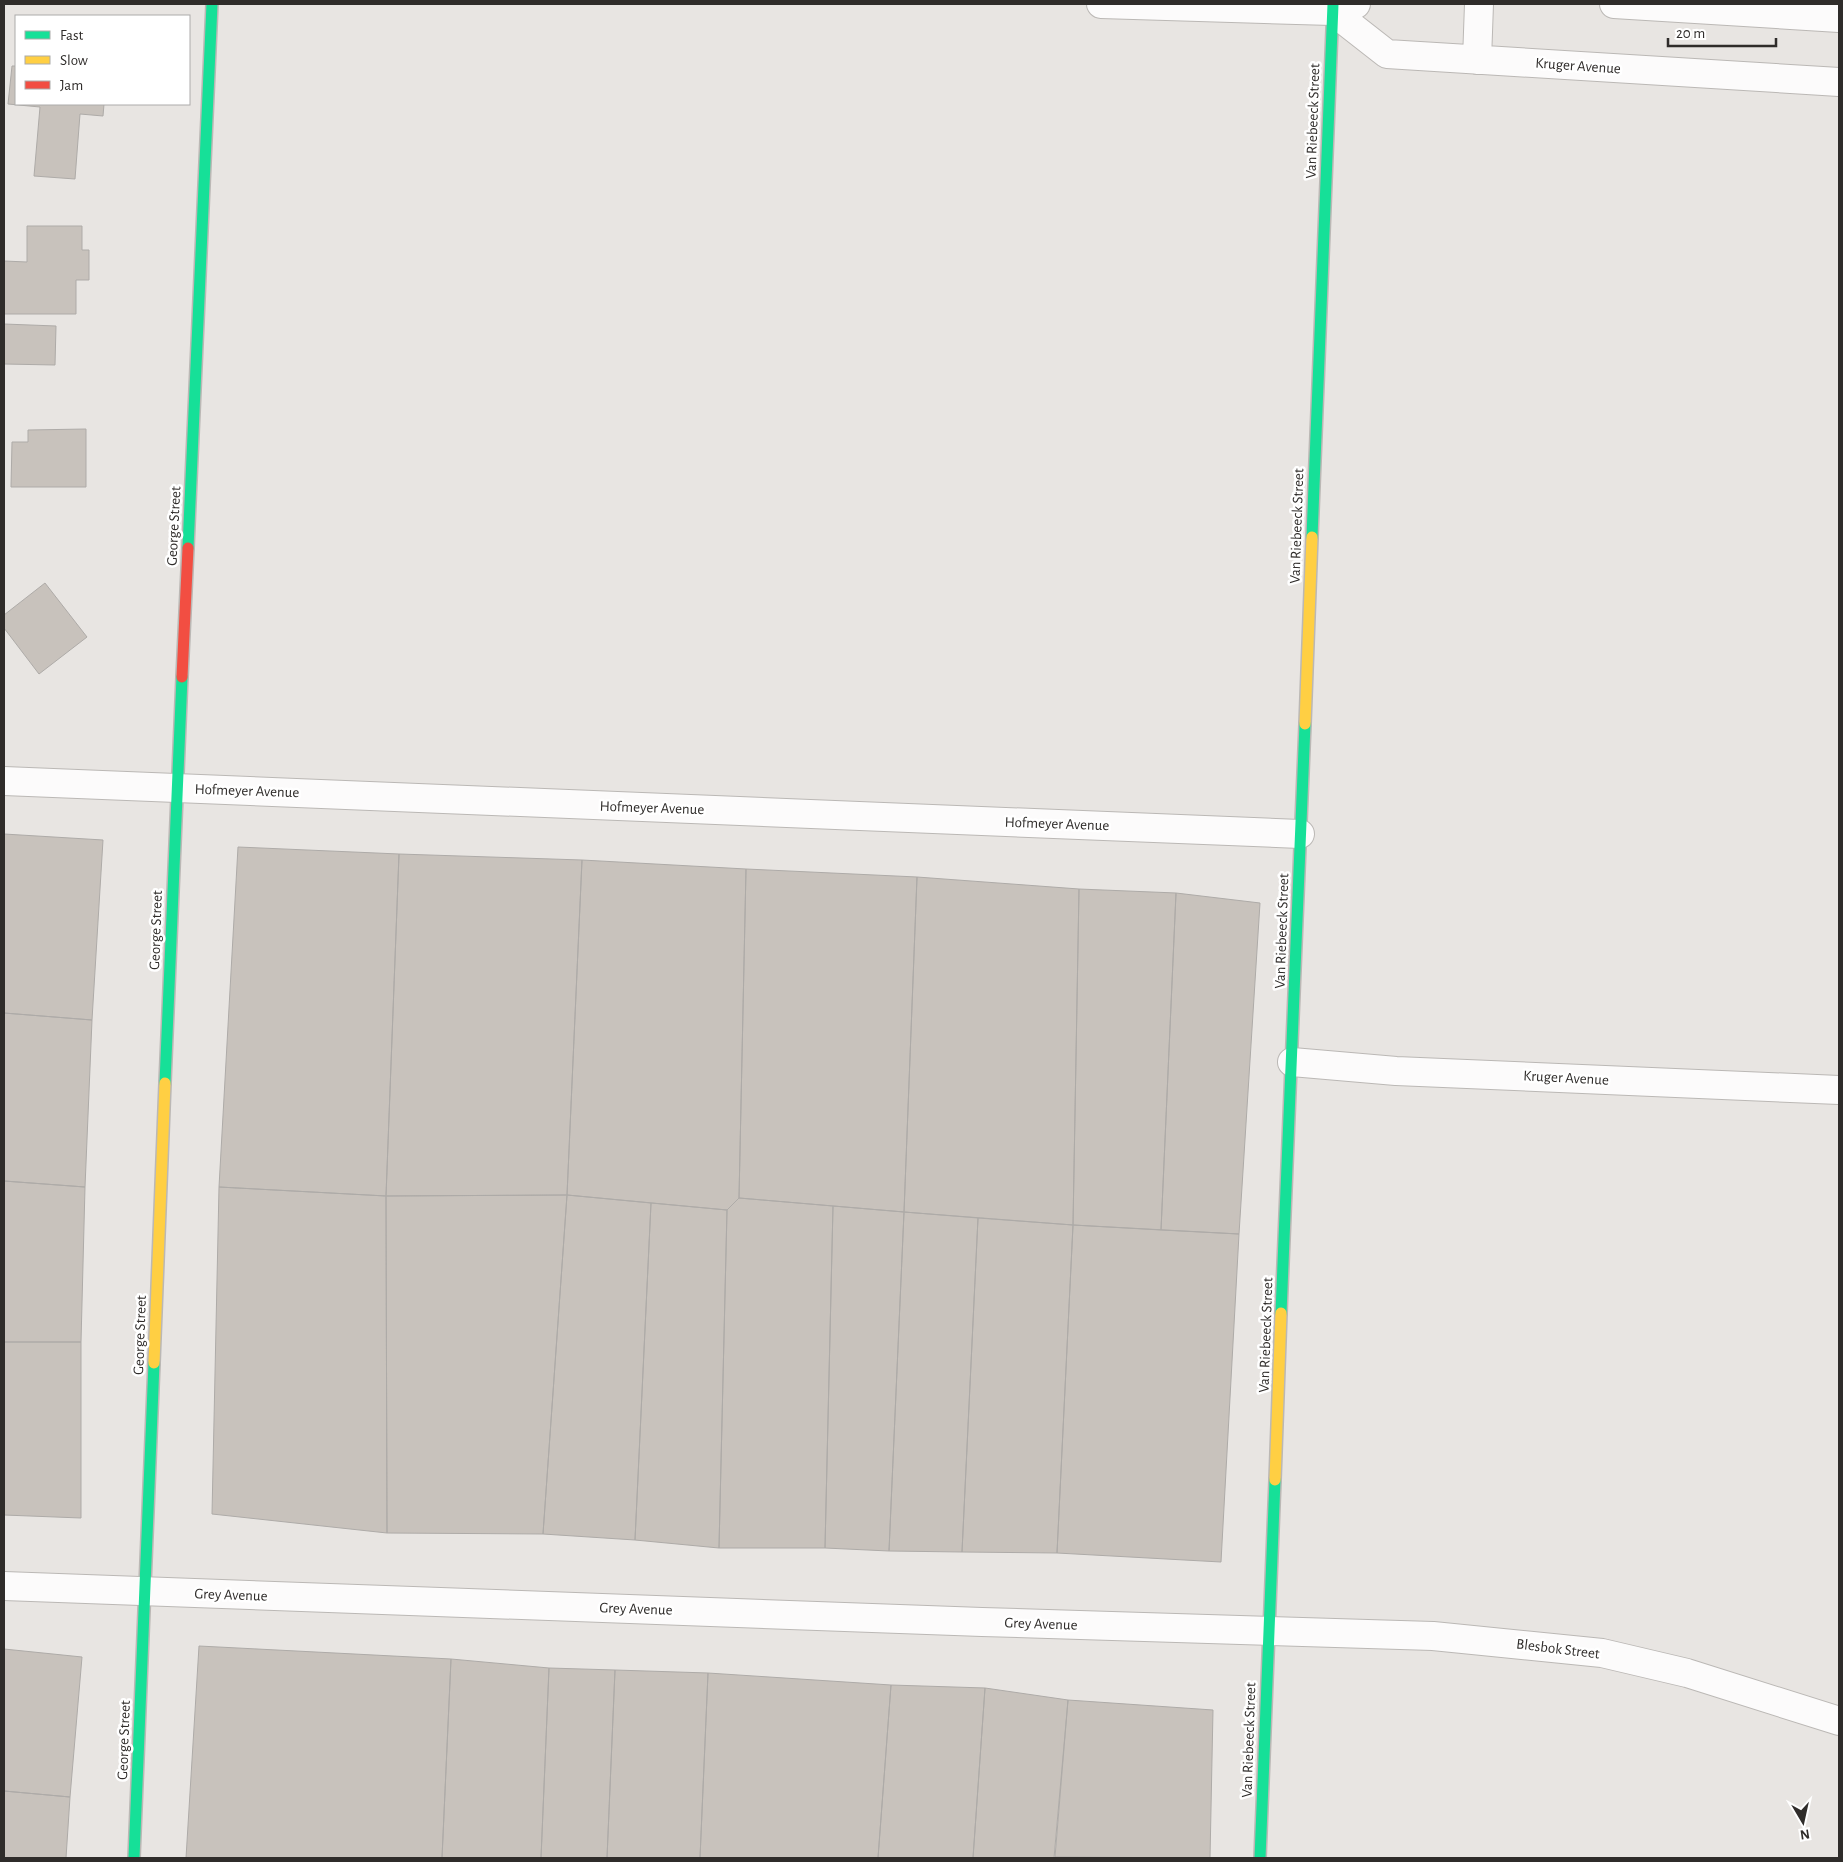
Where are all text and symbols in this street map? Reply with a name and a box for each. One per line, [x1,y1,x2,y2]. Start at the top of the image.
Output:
legend [15,15,190,105]
scale bar [1668,15,1776,47]
text: 20 m [1676,26,1705,41]
text: Fast [60,28,84,43]
text: Slow [60,53,88,68]
street label: Kruger Avenue [1535,56,1621,76]
street label: Van Riebeeck Street [1303,63,1323,179]
text: Jam [60,78,83,93]
street label: Van Riebeeck Street [1287,468,1307,584]
street label: George Street [164,486,184,566]
street label: Hofmeyer Avenue [194,782,300,800]
street label: Hofmeyer Avenue [599,799,705,817]
street label: Hofmeyer Avenue [1004,815,1110,833]
street label: Van Riebeeck Street [1272,873,1292,989]
street label: George Street [147,890,165,970]
street label: Kruger Avenue [1523,1068,1609,1088]
street label: Van Riebeeck Street [1256,1277,1276,1393]
street label: George Street [131,1295,149,1375]
street label: Grey Avenue [194,1586,268,1604]
street label: Grey Avenue [599,1600,673,1618]
street label: Grey Avenue [1004,1615,1078,1633]
street label: Blesbok Street [1515,1636,1601,1662]
street label: Van Riebeeck Street [1239,1682,1259,1798]
street label: George Street [115,1700,133,1780]
north arrow [1778,1797,1828,1847]
text: N [1799,1826,1811,1842]

